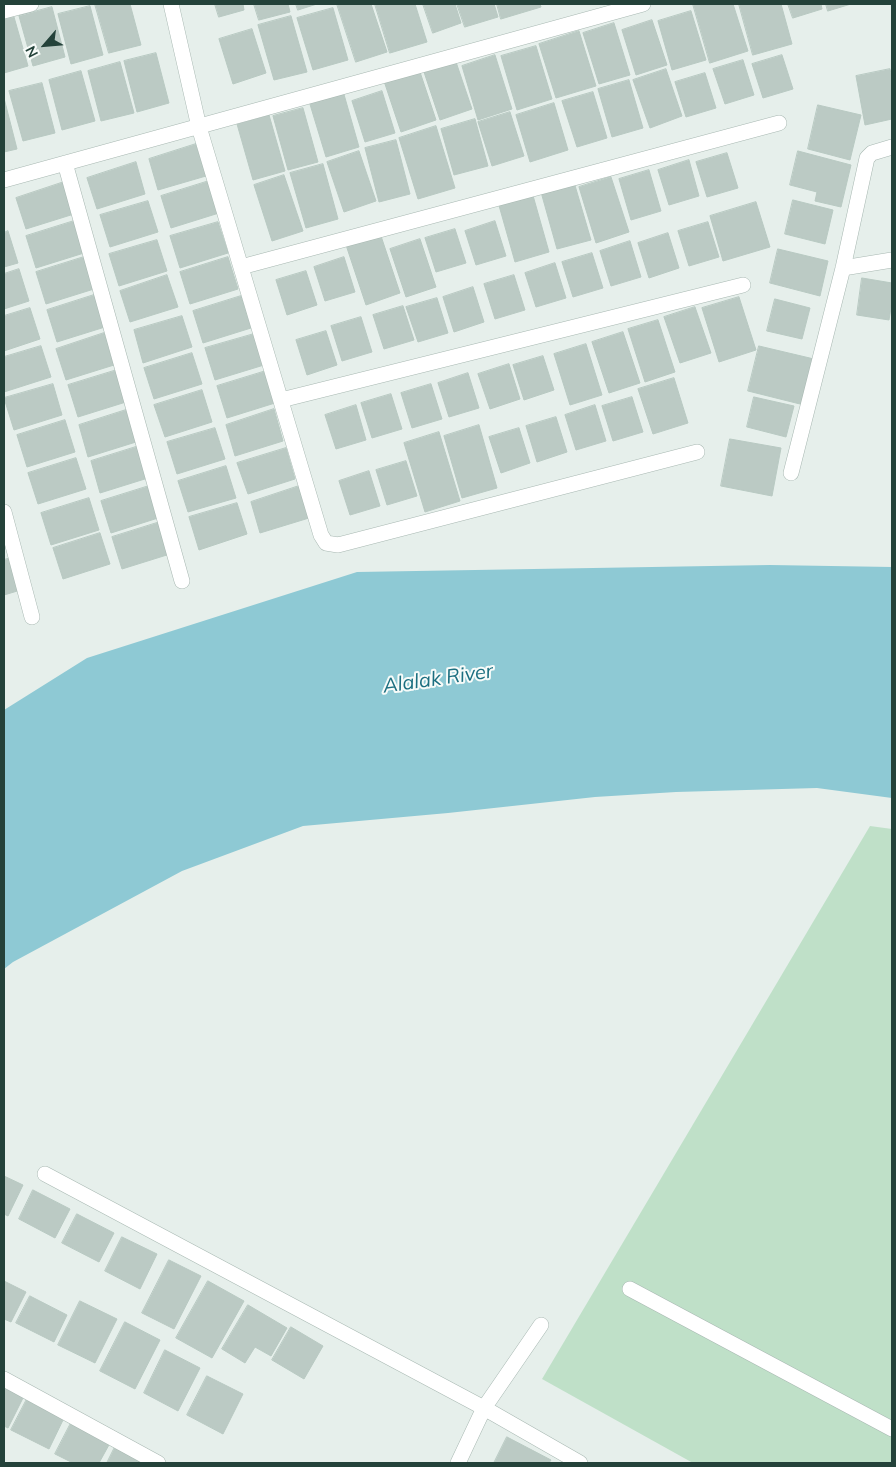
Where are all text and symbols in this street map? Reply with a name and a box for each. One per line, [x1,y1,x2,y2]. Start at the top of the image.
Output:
north arrow [20,20,70,70]
text: N [21,43,42,61]
water label: Alalak River [381,659,495,699]

